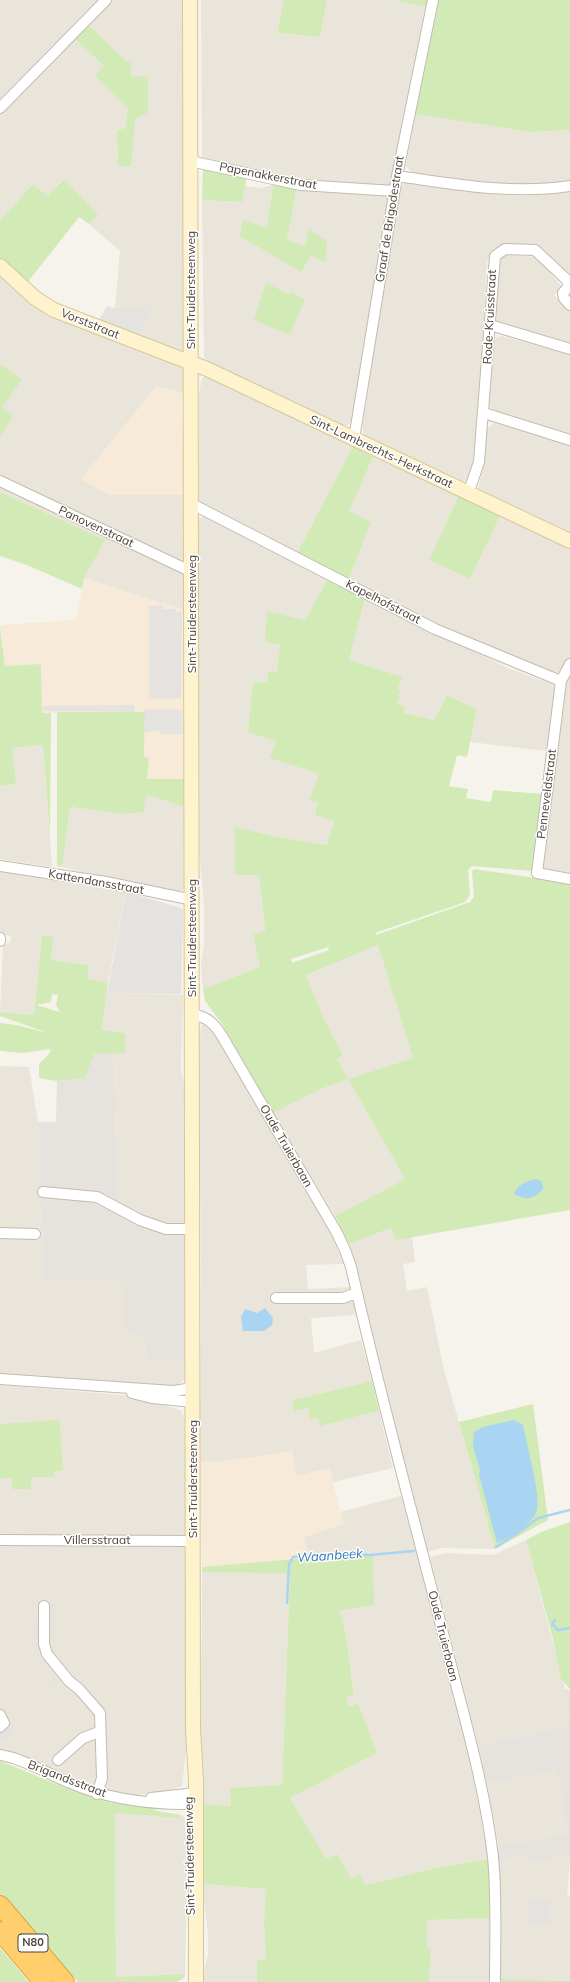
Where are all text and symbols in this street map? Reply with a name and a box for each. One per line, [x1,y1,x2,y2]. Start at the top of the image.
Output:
street label: Graaf de Brigodestraat [373,155,407,283]
street label: Papenakkerstraat [218,160,318,192]
street label: Sint-Truidersteenweg [184,231,198,349]
street label: Rode-Kruisstraat [480,269,500,365]
street label: Vorststraat [59,306,121,342]
street label: Sint-Lambrechts-Herkstraat [307,412,455,492]
street label: Panovenstraat [56,503,136,551]
street label: Sint-Truidersteenweg [185,555,199,673]
street label: Kapelhofstraat [343,577,423,627]
street label: Penneveldstraat [534,748,560,840]
street label: Kattendansstraat [47,866,145,898]
street label: Sint-Truidersteenweg [185,879,199,997]
street label: Oude Truierbaan [257,1102,315,1190]
street label: Sint-Truidersteenweg [186,1420,200,1538]
street label: Villersstraat [64,1533,130,1547]
water label: Waanbeek [297,1546,363,1566]
street label: Oude Truierbaan [425,1589,461,1683]
street label: Brigandsstraat [26,1757,108,1801]
street label: Sint-Truidersteenweg [182,1797,198,1915]
road number: N80 [18,1934,48,1952]

